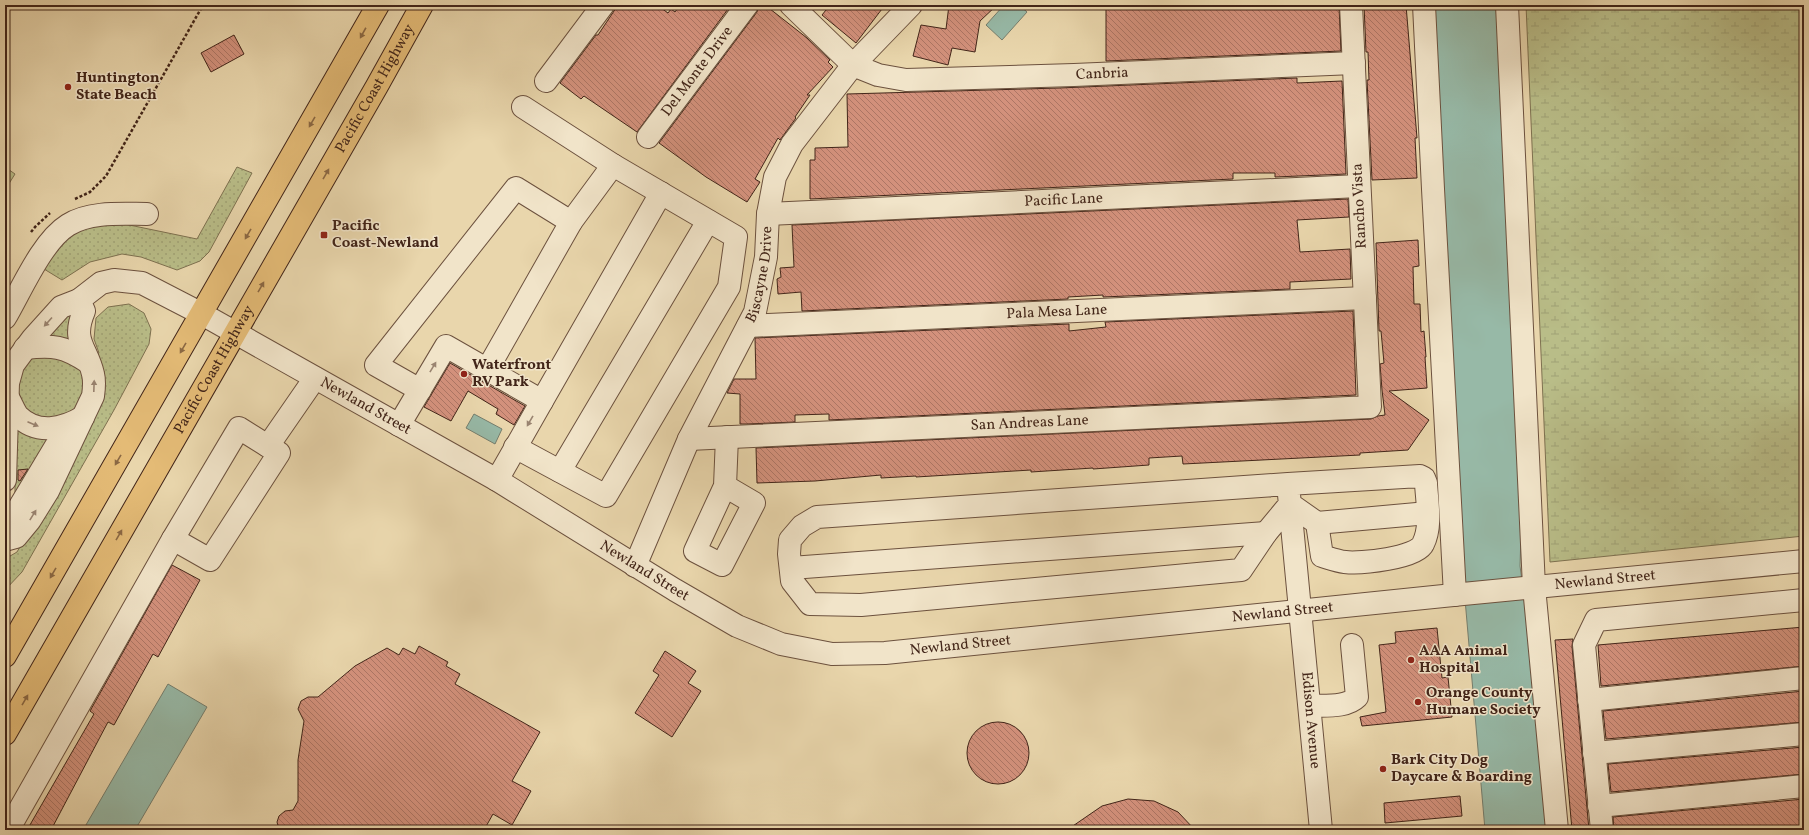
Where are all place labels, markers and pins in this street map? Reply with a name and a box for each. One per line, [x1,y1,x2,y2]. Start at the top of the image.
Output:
place label: Huntington State Beach [76,68,160,106]
marker: Huntington State Beach [63,82,73,92]
place label: Pacific Coast-Newland [332,216,439,254]
marker: Pacific Coast-Newland [319,230,329,240]
place label: Waterfront RV Park [472,355,551,393]
marker: Waterfront RV Park [459,369,469,379]
place label: AAA Animal Hospital [1419,641,1508,679]
marker: AAA Animal Hospital [1406,655,1416,665]
place label: Orange County Humane Society [1426,683,1541,721]
marker: Orange County Humane Society [1413,697,1423,707]
place label: Bark City Dog Daycare & Boarding [1391,750,1532,788]
marker: Bark City Dog Daycare & Boarding [1378,764,1388,774]

